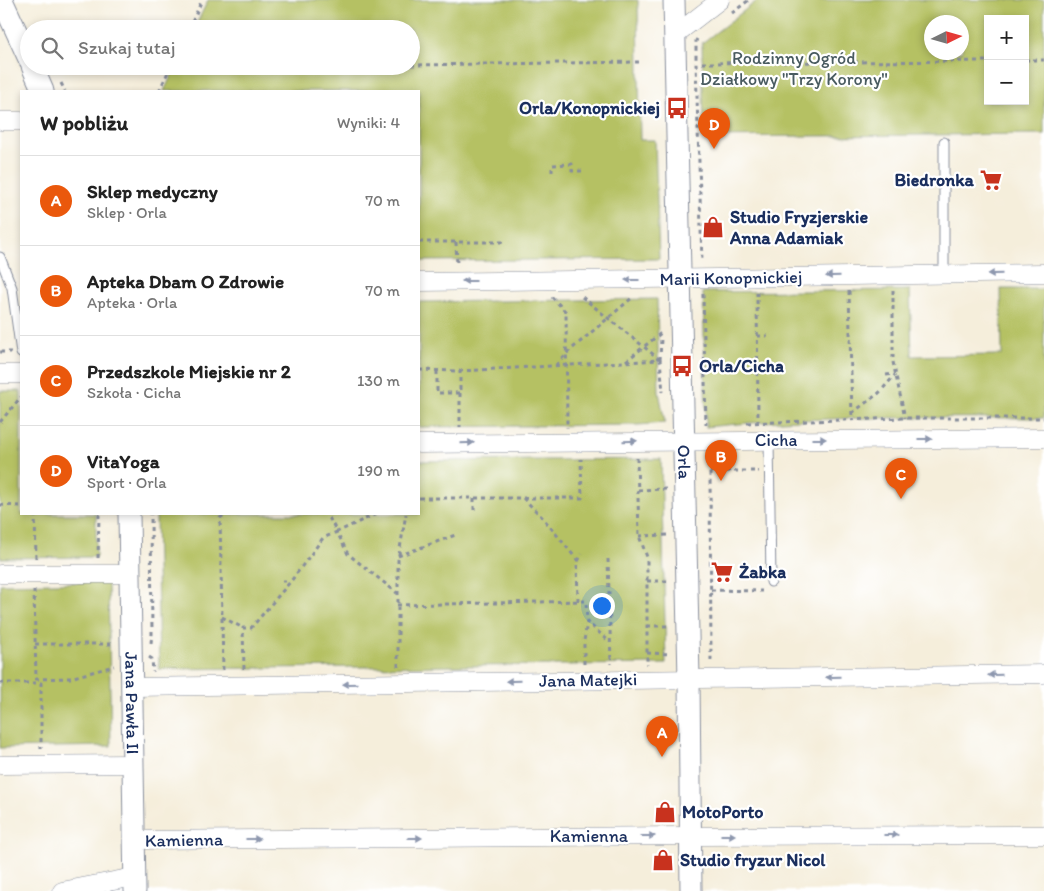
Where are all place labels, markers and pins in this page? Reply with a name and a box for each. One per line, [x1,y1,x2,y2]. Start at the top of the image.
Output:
bus stop icon: Orla/Konopnickiej [664,95,690,121]
place label: Orla/Konopnickiej [519,97,660,119]
pin: D [698,108,730,149]
supermarket icon: Biedronka [978,167,1004,193]
place label: Biedronka [894,169,975,191]
place label: Studio Fryzjerskie Anna Adamiak [729,206,868,249]
shop icon: Studio Fryzjerskie Anna Adamiak [700,214,726,240]
bus stop icon: Orla/Cicha [669,353,695,379]
place label: Orla/Cicha [699,355,784,377]
pin: B [705,440,737,481]
pin: C [885,458,917,499]
supermarket icon: Żabka [709,559,735,585]
place label: Żabka [739,561,786,583]
pin: A [646,716,678,757]
shop icon: MotoPorto [652,799,678,825]
place label: MotoPorto [682,801,763,823]
shop icon: Studio fryzur Nicol [650,847,676,873]
place label: Studio fryzur Nicol [680,849,826,871]

